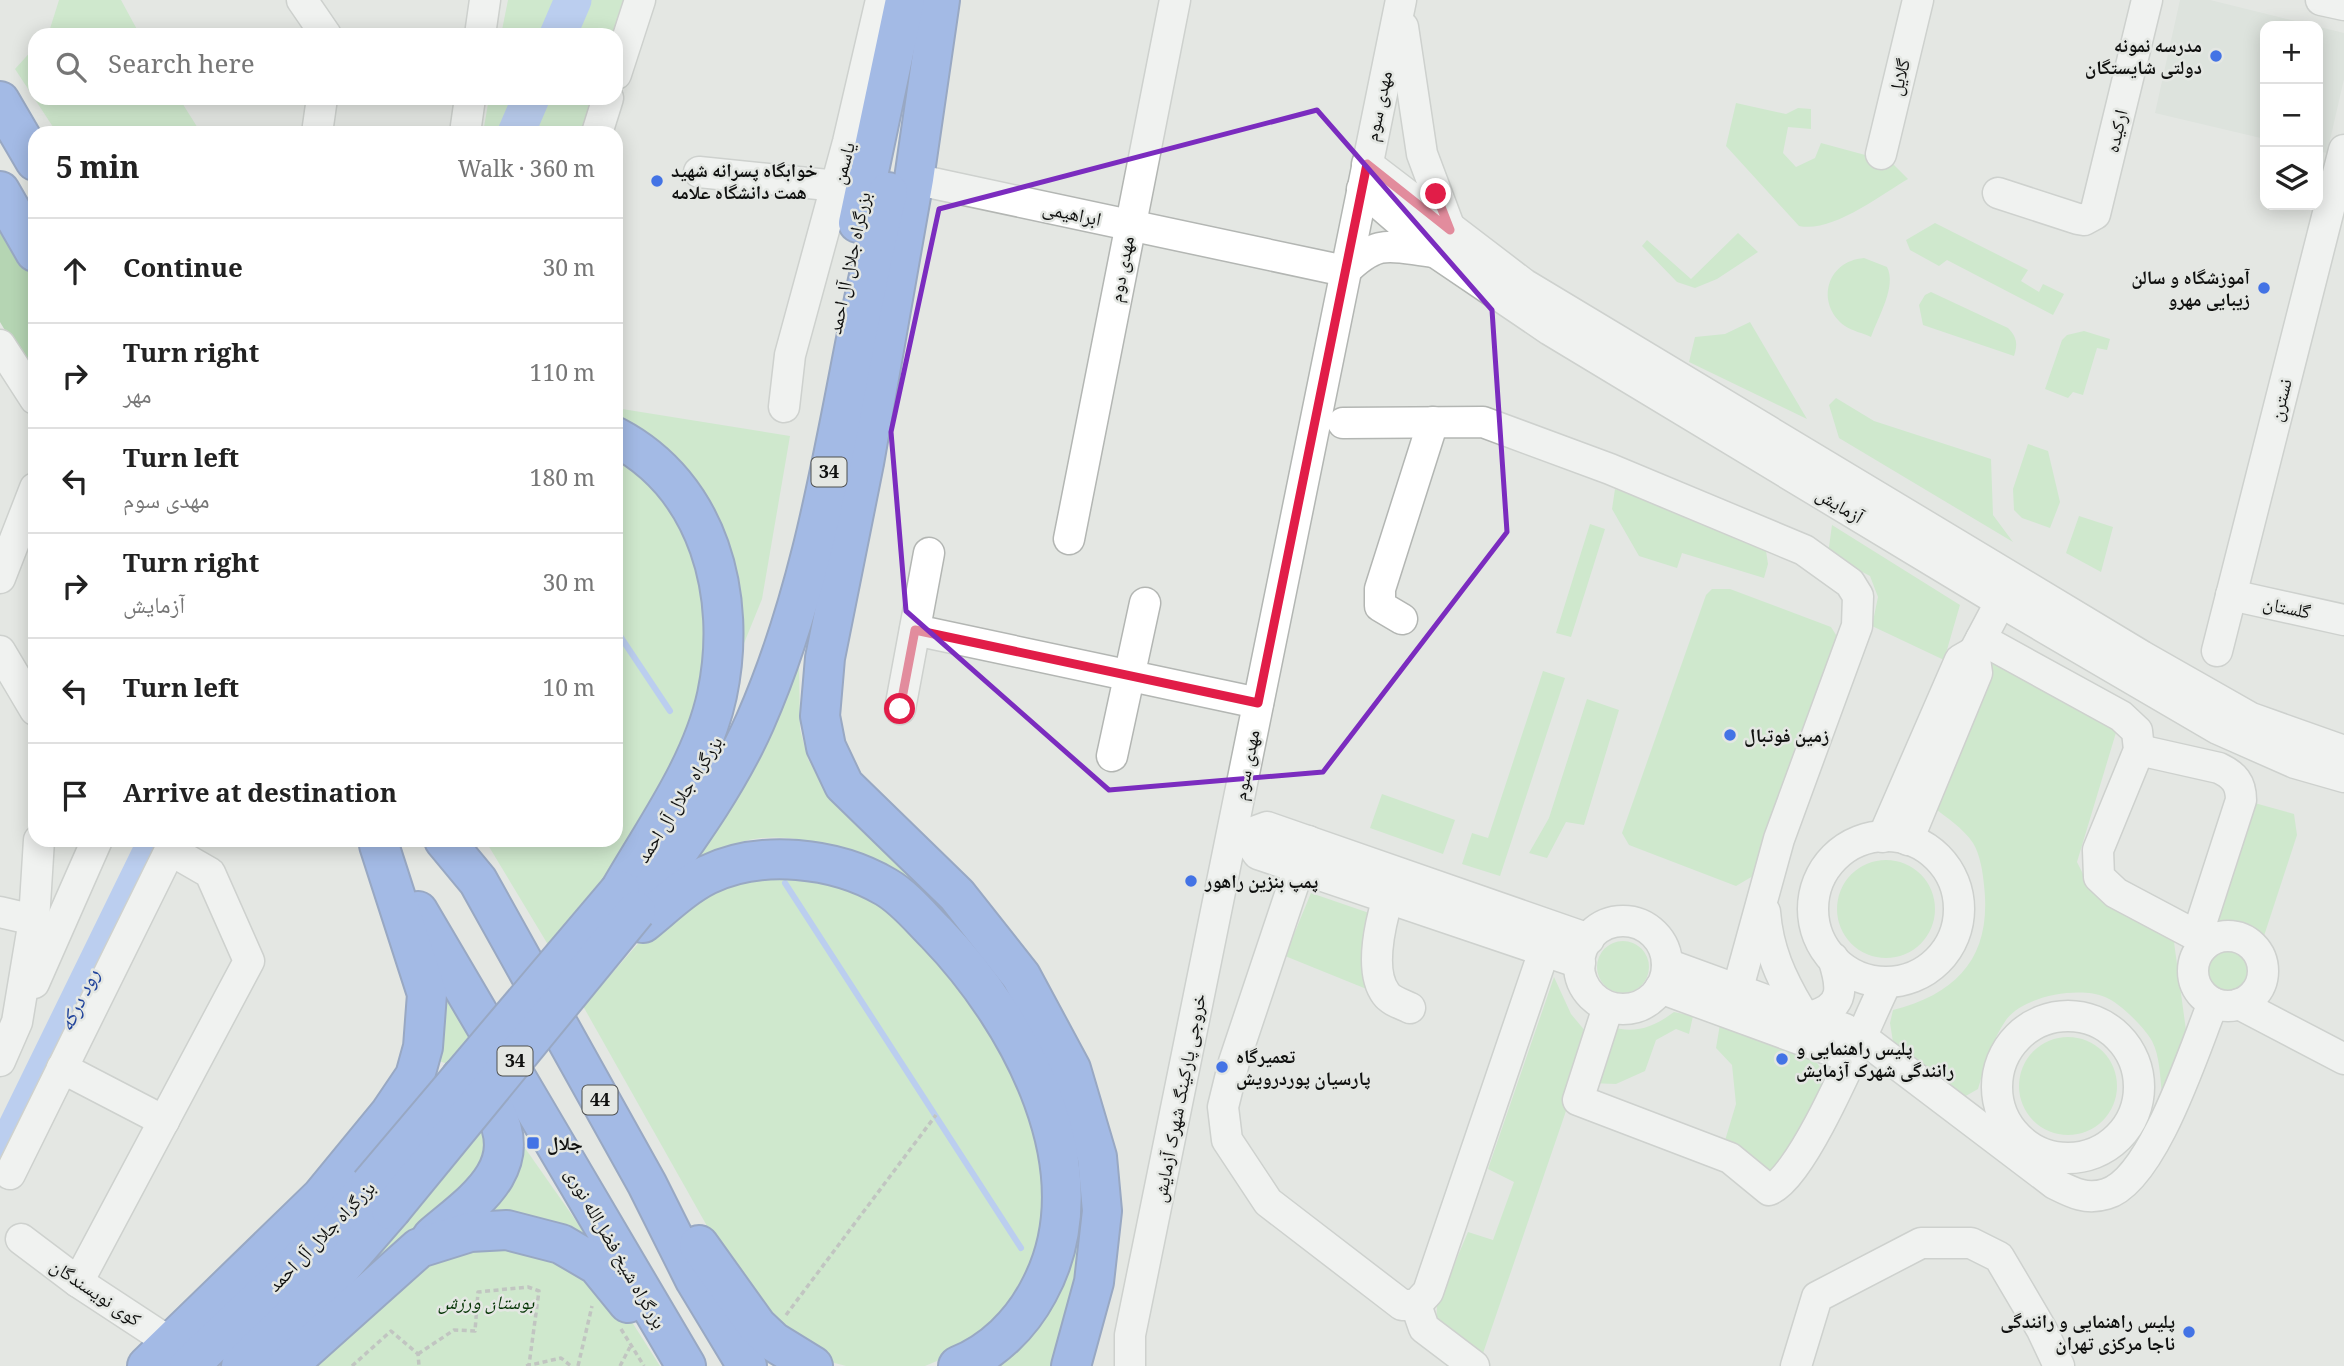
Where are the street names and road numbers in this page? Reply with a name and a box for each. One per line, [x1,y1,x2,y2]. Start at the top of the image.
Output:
street label: گلایل [1882,56,1922,100]
street label: مهدی سوم [1358,68,1404,145]
street label: ارکیده [2098,107,2139,156]
street label: یاسمن [825,139,867,189]
street label: بزرگراه جلال آل احمد [821,189,883,338]
street label: ابراهیمی [1039,194,1104,238]
street label: مهدی دوم [1102,234,1146,305]
street label: نسترن [2262,376,2304,426]
road number: 34 [812,458,846,486]
street label: آزمایش [1808,481,1870,535]
street label: گلستان [2260,589,2313,631]
street label: مهدی سوم [1226,727,1271,804]
street label: بزرگراه جلال آل احمد [630,731,734,871]
street label: خروجی پارکینگ شهرک آزمایش [1146,991,1218,1206]
road number: 34 [498,1046,532,1076]
road number: 44 [582,1086,618,1114]
street label: بزرگراه شیخ فضل‌الله نوری [554,1163,673,1336]
street label: بزرگراه جلال آل احمد [261,1175,385,1301]
street label: کوی نویسندگان [42,1252,147,1337]

